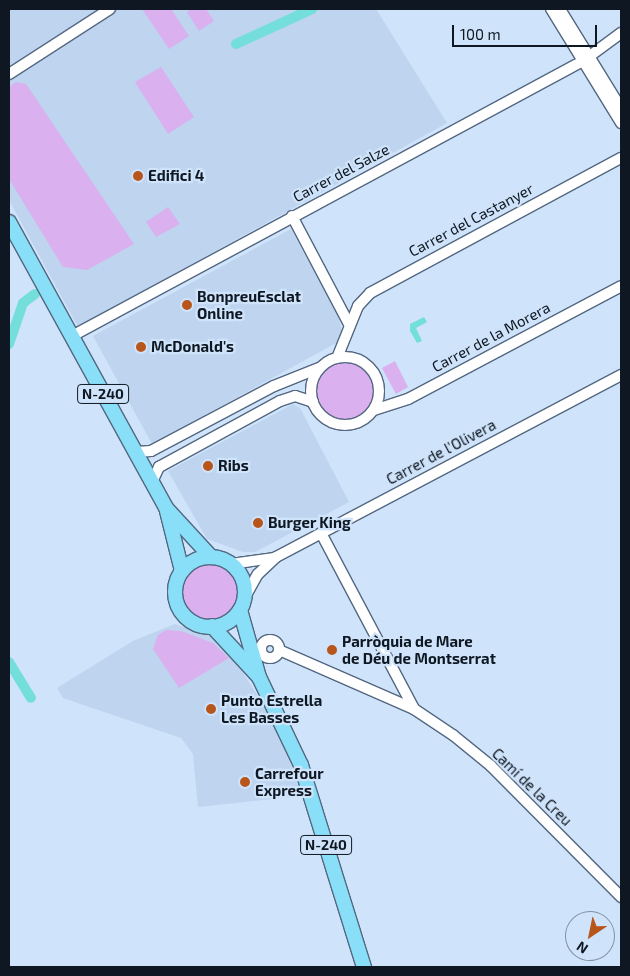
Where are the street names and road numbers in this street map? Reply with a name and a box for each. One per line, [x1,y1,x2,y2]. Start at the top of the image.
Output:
street label: Carrer del Salze [289,140,393,206]
street label: Carrer del Castanyer [405,179,537,261]
street label: Carrer de la Morera [429,298,553,376]
road number: N-240 [77,382,129,406]
street label: Carrer de l'Olivera [383,415,499,489]
street label: Camí de la Creu [488,744,576,830]
road number: N-240 [300,834,352,856]

